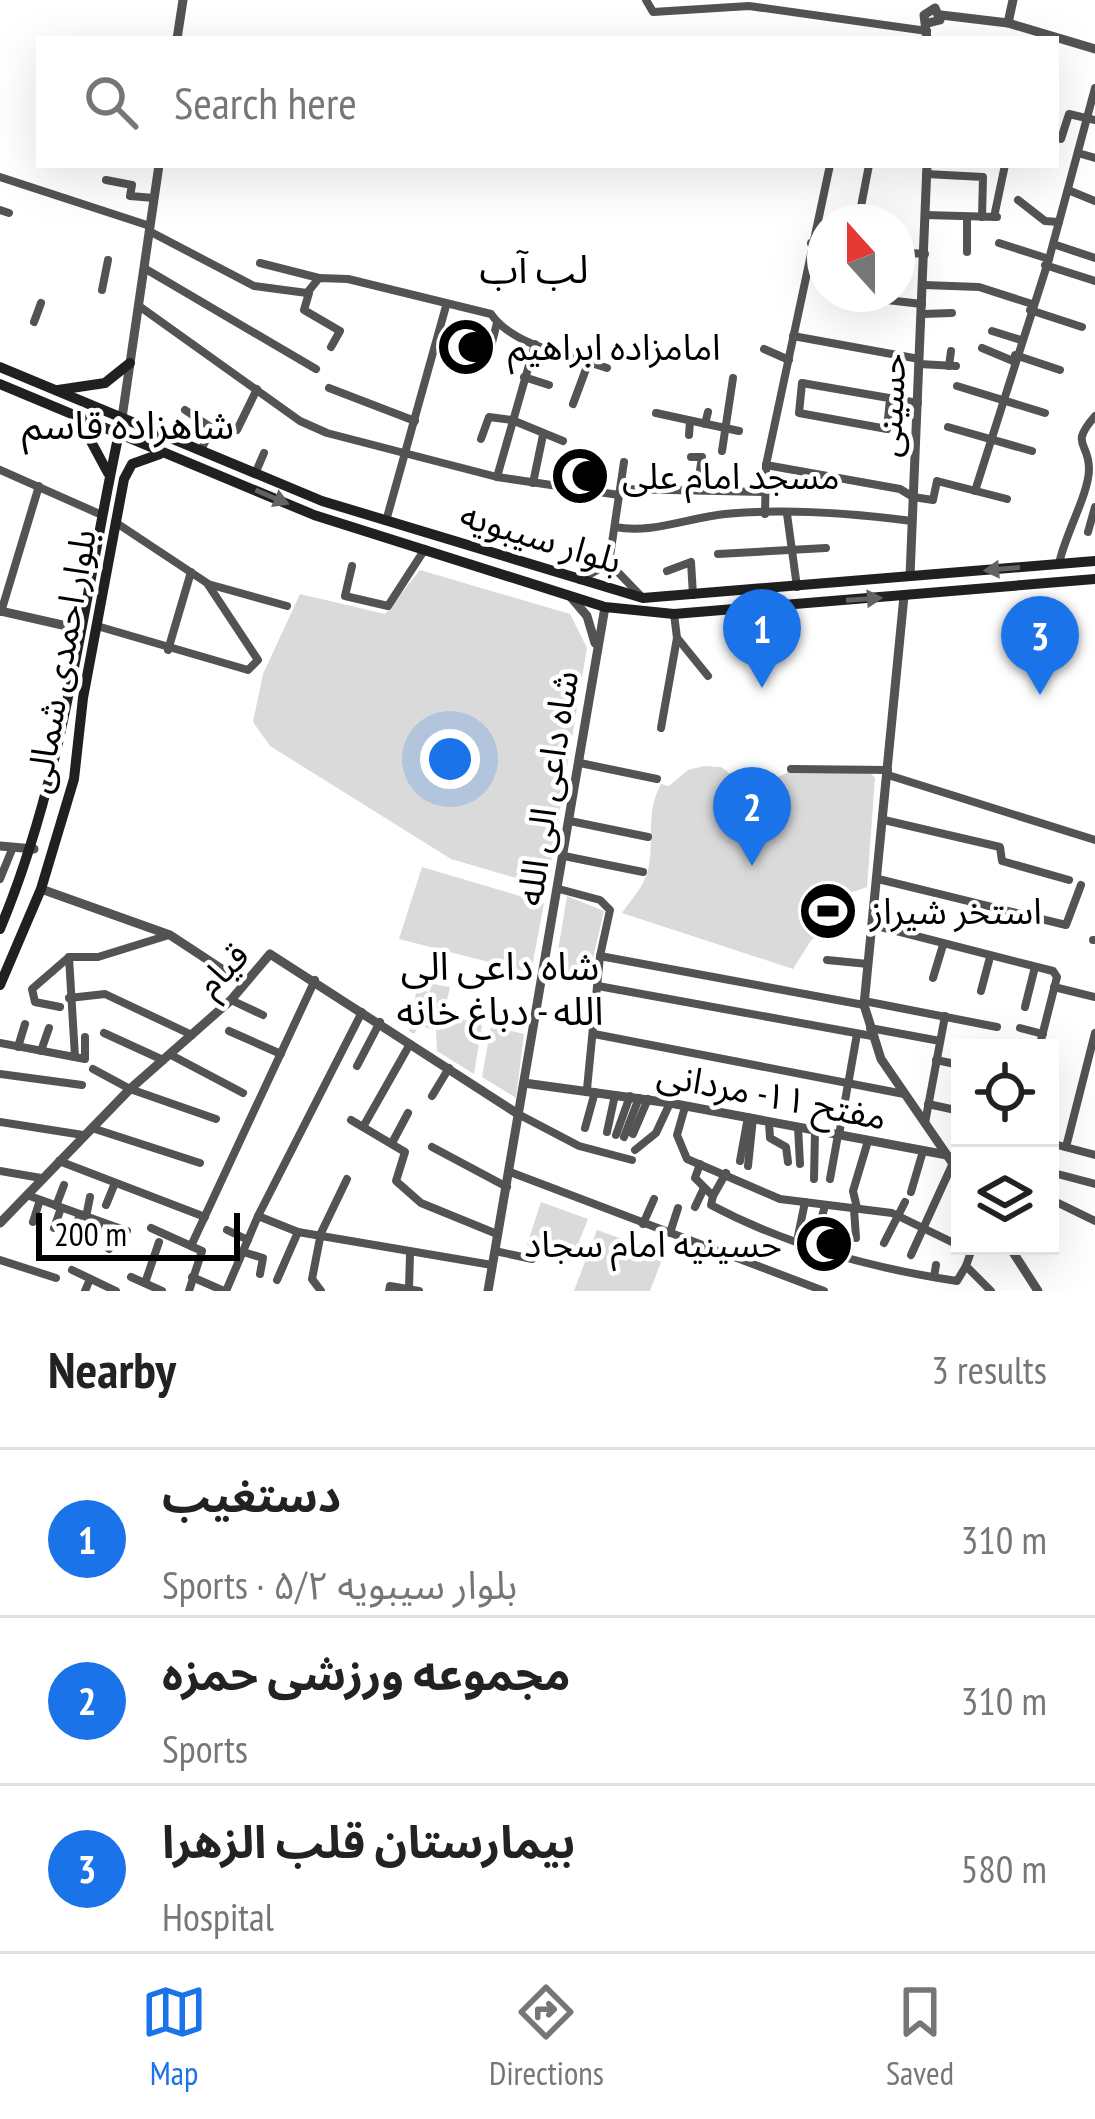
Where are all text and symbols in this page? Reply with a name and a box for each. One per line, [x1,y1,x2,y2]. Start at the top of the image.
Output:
search box [36,36,1059,168]
icon: search [78,69,144,135]
text: Search here [174,73,357,131]
north arrow [807,204,915,312]
district label: لب آب [480,243,588,294]
mosque icon: امامزاده ابراهیم [435,316,497,378]
place label: امامزاده ابراهیم [508,323,721,375]
street label: حسینی [863,352,916,458]
district label: شاهزاده قاسم [22,399,234,455]
mosque icon: مسجد امام علی [549,445,611,507]
place label: مسجد امام علی [622,452,840,504]
one-way arrow [254,488,290,507]
street label: بلوار سیبویه [455,490,627,583]
street label: بلوار احمدی شمالی [13,525,106,796]
one-way arrow [983,559,1020,578]
pin: 1 [723,589,801,688]
one-way arrow [845,589,883,608]
pin: 3 [1001,596,1079,695]
street label: شاه داعی الی الله [505,667,588,909]
your location [420,729,480,789]
pin: 2 [713,767,791,866]
sports icon: استخر شیراز [797,880,859,942]
place label: استخر شیراز [869,887,1042,934]
street label: قیام [185,932,262,1009]
district label: شاه داعی الی الله - دباغ خانه [396,940,604,1040]
map controls [951,1039,1059,1255]
button: locate [951,1039,1059,1147]
street label: مفتح ۱۱- مردانی [653,1049,891,1144]
button: layers [951,1147,1059,1255]
scale bar [36,1207,240,1260]
text: 200 m [54,1212,127,1255]
mosque icon: حسینیه امام سجاد [793,1213,855,1275]
place label: حسینیه امام سجاد [524,1220,782,1272]
text: Nearby [48,1336,176,1402]
text: 3 results [931,1344,1047,1395]
text: دستغیب [162,1466,341,1524]
text: 1 [78,1514,96,1565]
text: 310 m [961,1514,1047,1565]
text: Sports · بلوار سیبویه ۵/۲ [162,1559,517,1610]
text: مجموعه ورزشی حمزه [162,1644,570,1702]
text: 2 [78,1675,96,1726]
text: 310 m [961,1675,1047,1726]
text: Sports [162,1723,248,1774]
text: بیمارستان قلب الزهرا [162,1812,575,1870]
text: 3 [78,1843,96,1894]
text: 580 m [961,1843,1047,1894]
text: Hospital [162,1891,274,1942]
tab: Map [141,1979,207,2094]
tab: Directions [489,1979,604,2094]
tab: Saved [886,1979,954,2094]

